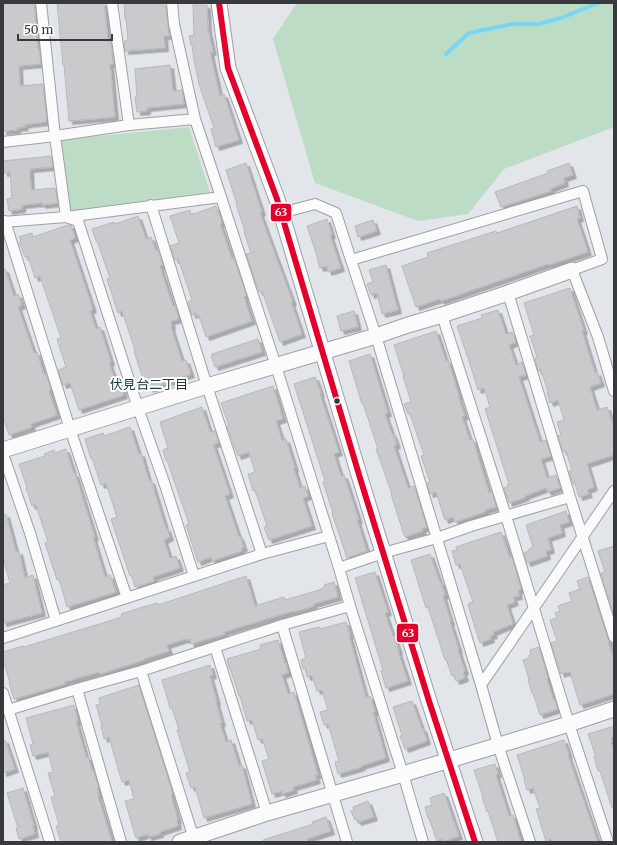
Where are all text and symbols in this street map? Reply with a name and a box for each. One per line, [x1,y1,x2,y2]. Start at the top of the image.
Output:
scale bar [18,16,112,42]
text: 50 m [24,22,53,37]
line badge: 63 [270,203,292,222]
text: 63 [275,205,287,219]
district label: 伏見台二丁目 [110,376,188,393]
unlabelled marker [332,396,342,406]
line badge: 63 [396,623,419,643]
text: 63 [402,626,414,640]

